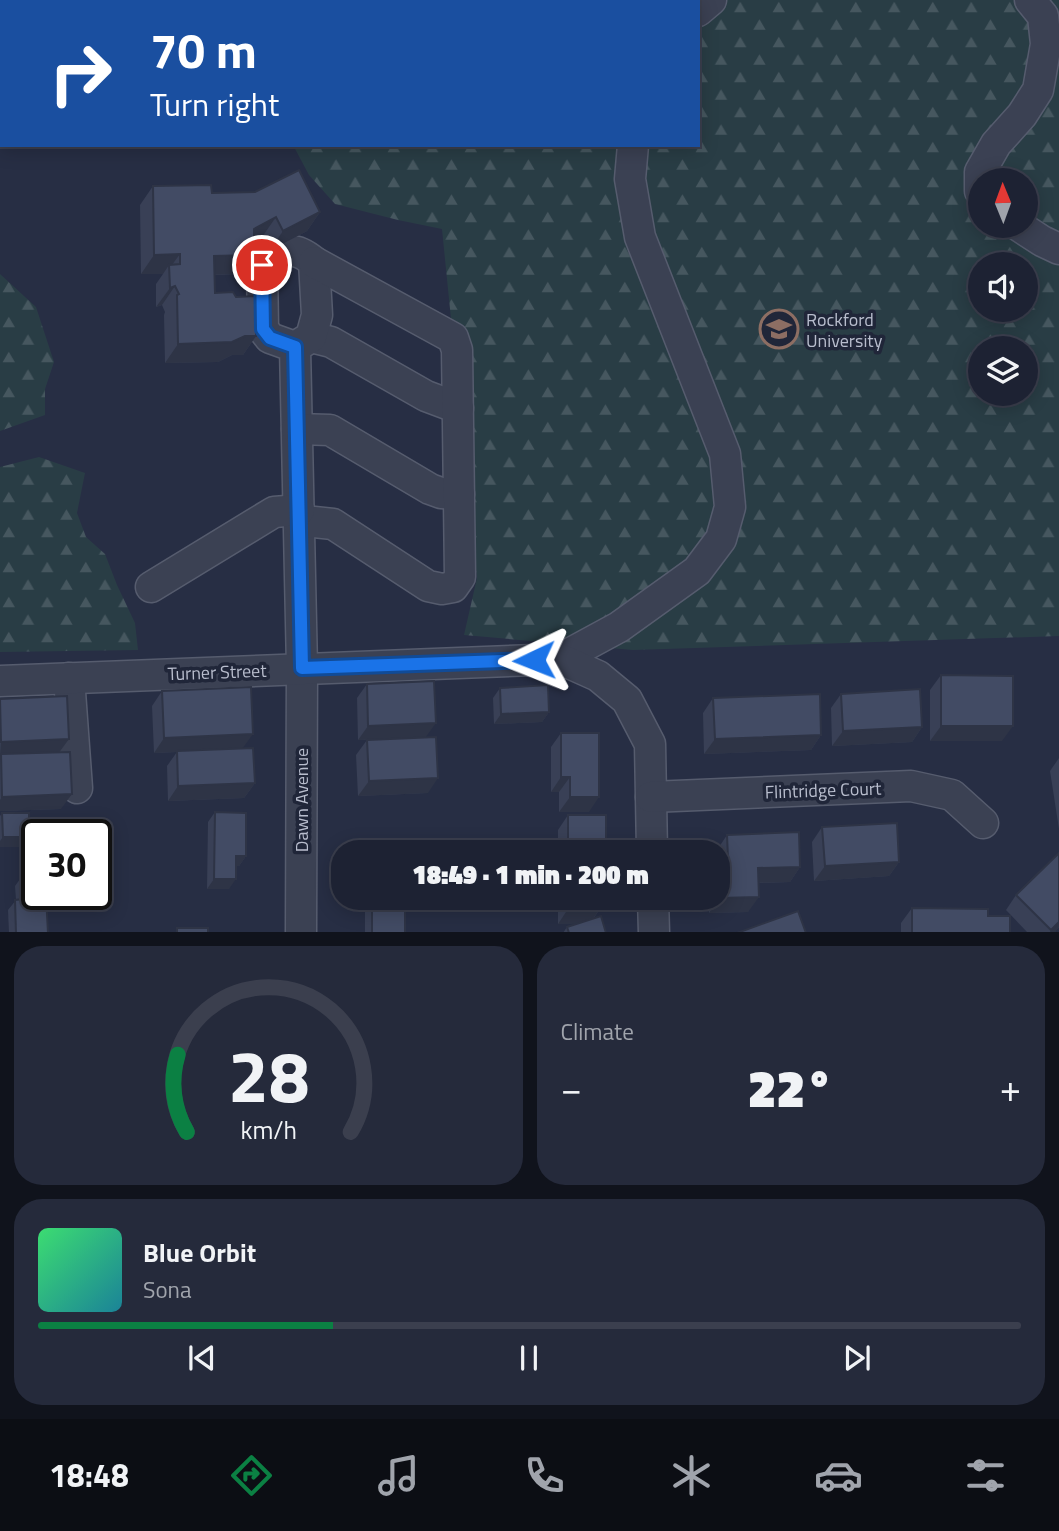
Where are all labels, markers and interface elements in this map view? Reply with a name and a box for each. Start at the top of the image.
text: 70 m [150,12,257,87]
icon: right [35,28,126,119]
text: Turn right [150,80,279,128]
north arrow [968,168,1038,238]
map controls [968,168,1038,406]
pin [232,235,292,295]
icon: arrive [243,246,281,284]
button: sound [968,252,1038,322]
place label: Rockford University [806,306,883,354]
school or university icon: Rockford University [758,308,800,350]
button: layers [968,336,1038,406]
position arrow [497,623,571,697]
street label: Turner Street [167,657,268,687]
street label: Dawn Avenue [288,748,315,852]
street label: Flintridge Court [764,774,882,806]
speed limit sign: 30 [21,819,112,910]
text: 18:49 · 1 min · 200 m [412,855,649,894]
text: Climate [561,1014,634,1049]
text: 28 [227,1020,309,1130]
text: 22° [748,1048,834,1127]
text: − [561,1059,582,1117]
text: + [1000,1059,1021,1117]
text: km/h [240,1110,297,1148]
text: Blue Orbit [143,1233,256,1272]
text: Sona [143,1272,191,1307]
icon: previous [183,1339,221,1377]
icon: pause [510,1339,548,1377]
icon: next [838,1339,876,1377]
text: 18:48 [49,1451,129,1499]
icon: directions [227,1451,276,1500]
icon: music [374,1451,423,1500]
icon: phone [520,1451,569,1500]
icon: climate [667,1451,716,1500]
icon: car [814,1451,863,1500]
icon: filters [961,1451,1010,1500]

